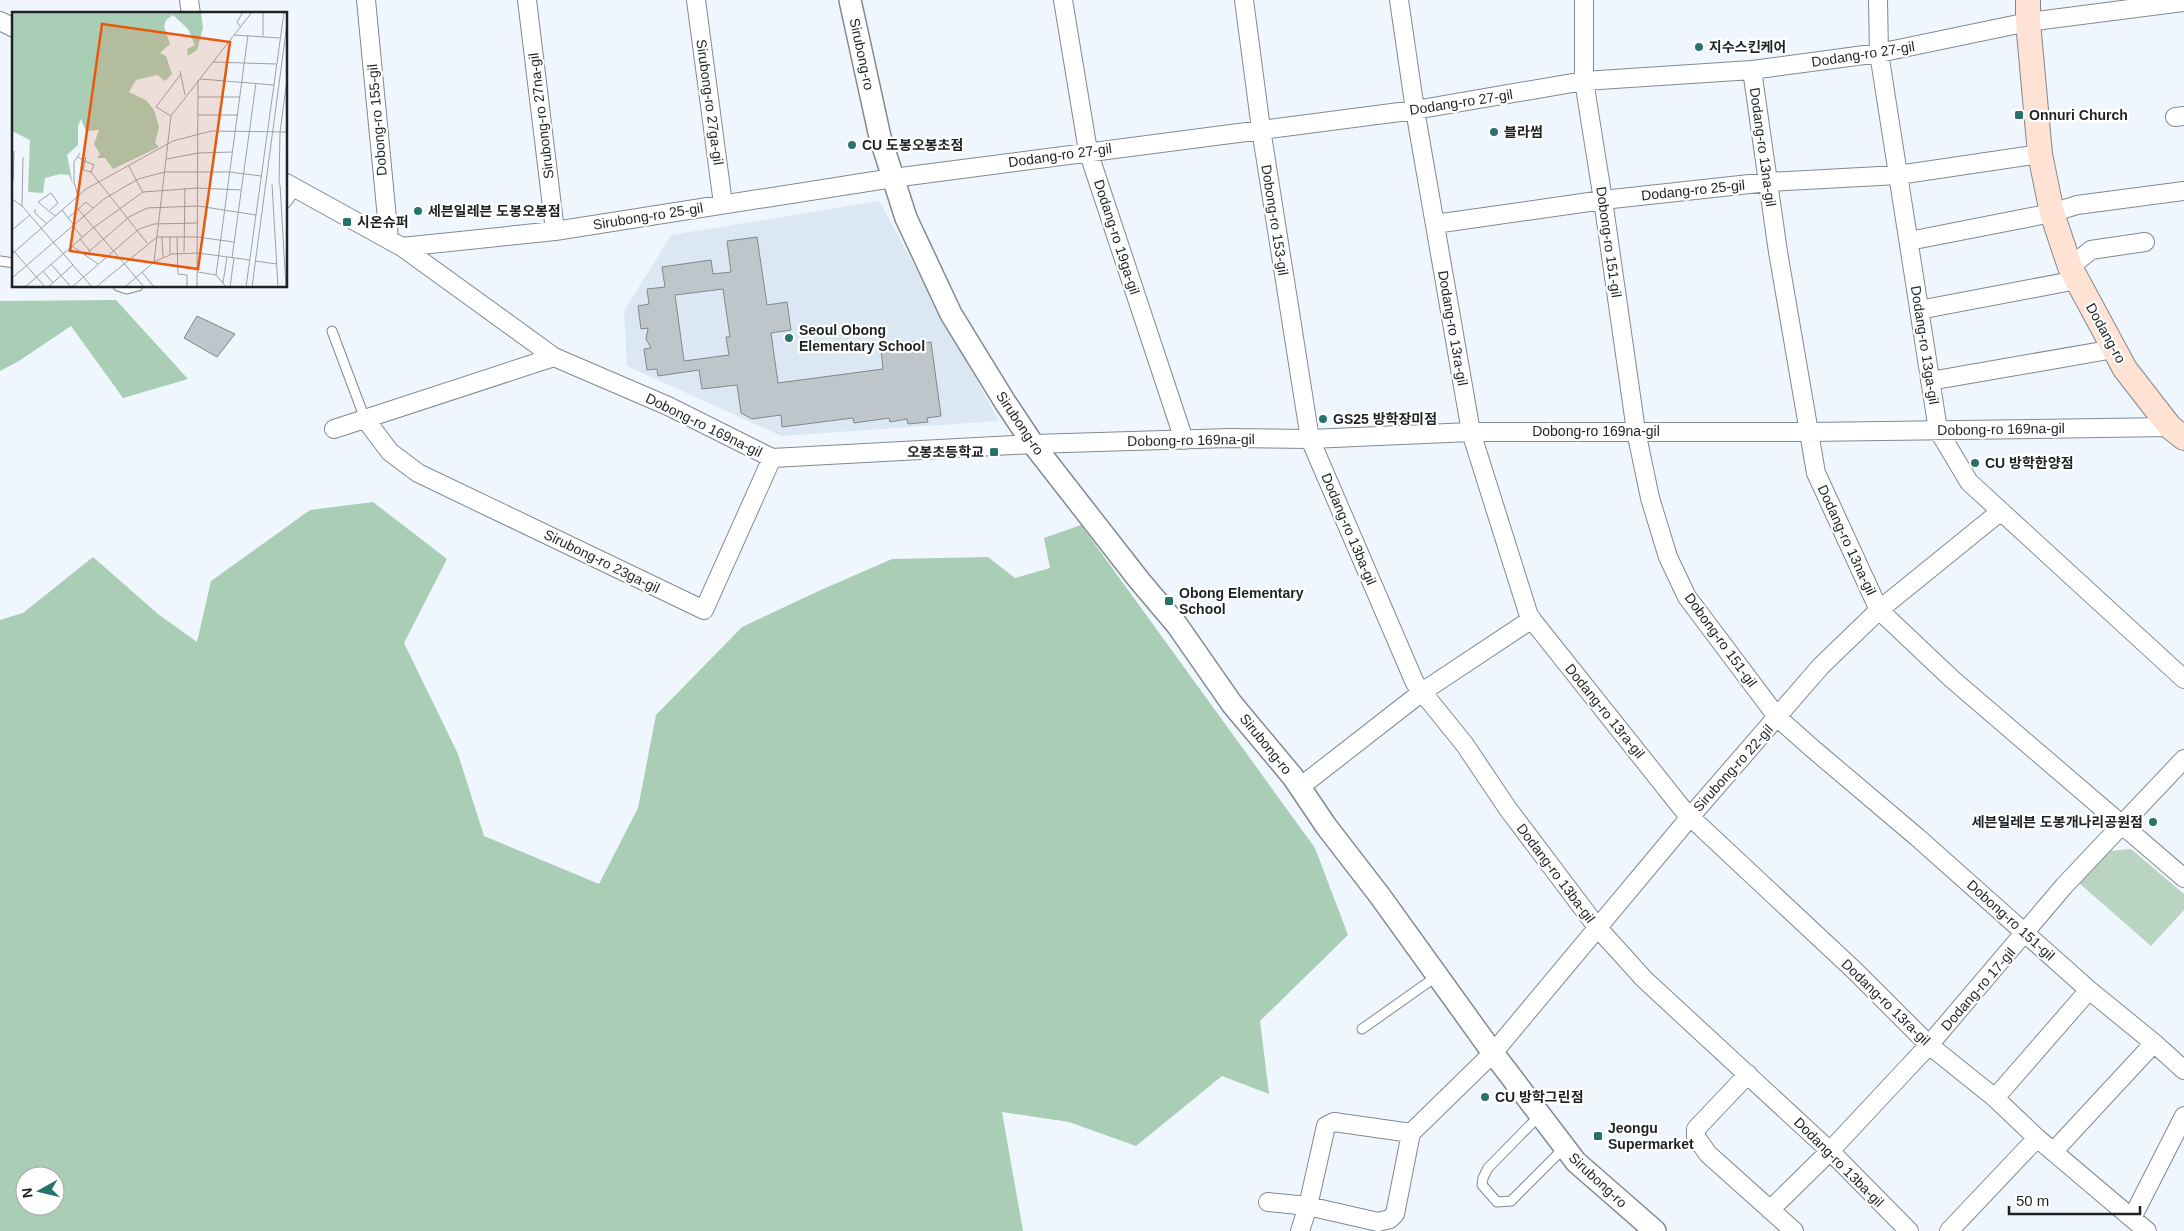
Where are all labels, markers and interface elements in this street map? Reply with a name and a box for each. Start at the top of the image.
inset map [12,12,288,288]
street label: Sirubong-ro [847,17,877,92]
street label: Sirubong-ro 27ga-gil [693,38,727,166]
street label: Dodang-ro 27-gil [1810,38,1916,70]
place label: 지수스킨케어 [1709,39,1786,55]
marker: 지수스킨케어 [1693,41,1705,53]
street label: Sirubong-ro 27na-gil [525,52,557,180]
street label: Dobong-ro 155-gil [364,63,390,177]
street label: Dodang-ro 27-gil [1408,86,1514,118]
street label: Dodang-ro 13na-gil [1747,87,1779,207]
place label: Onnuri Church [2029,107,2128,123]
marker: Onnuri Church [2013,109,2025,121]
place label: 블라썸 [1504,124,1543,140]
marker: 블라썸 [1488,126,1500,138]
place label: CU 도봉오봉초점 [862,137,963,153]
marker: CU 도봉오봉초점 [846,139,858,151]
street label: Dodang-ro 27-gil [1007,140,1113,170]
street label: Dobong-ro 153-gil [1258,163,1292,277]
street label: Dodang-ro 25-gil [1640,177,1746,203]
street label: Dodang-ro 19ga-gil [1091,178,1143,296]
street label: Dobong-ro 151-gil [1593,185,1625,299]
street label: Sirubong-ro 25-gil [592,199,704,233]
place label: 세븐일레븐 도봉오봉점 [428,203,561,219]
marker: 세븐일레븐 도봉오봉점 [412,205,424,217]
place label: 시온슈퍼 [357,214,409,230]
marker: 시온슈퍼 [341,216,353,228]
street label: Dodang-ro 13ra-gil [1435,269,1471,387]
street label: Dodang-ro 13ga-gil [1908,285,1942,405]
street label: Dodang-ro [2083,300,2129,366]
place label: Seoul Obong Elementary School [799,322,925,354]
marker: Seoul Obong Elementary School [783,332,795,344]
street label: Sirubong-ro [993,388,1047,458]
street label: Dobong-ro 169na-gil [643,390,765,460]
place label: GS25 방학장미점 [1333,411,1437,427]
marker: GS25 방학장미점 [1317,413,1329,425]
street label: Dobong-ro 169na-gil [1937,420,2065,438]
street label: Dobong-ro 169na-gil [1532,423,1660,439]
street label: Dobong-ro 169na-gil [1127,431,1255,449]
place label: 오봉초등학교 [907,444,984,460]
marker: 오봉초등학교 [988,446,1000,458]
place label: CU 방학한양점 [1985,455,2074,471]
marker: CU 방학한양점 [1969,457,1981,469]
street label: Dodang-ro 13ba-gil [1318,471,1380,587]
street label: Dodang-ro 13na-gil [1814,482,1880,598]
street label: Sirubong-ro 23ga-gil [541,526,663,596]
place label: Obong Elementary School [1179,585,1304,617]
street label: Dobong-ro 151-gil [1682,590,1760,690]
marker: Obong Elementary School [1163,595,1175,607]
street label: Dodang-ro 13ra-gil [1562,661,1648,761]
street label: Sirubong-ro [1237,711,1295,778]
street label: Sirubong-ro 22-gil [1690,721,1776,815]
place label: 세븐일레븐 도봉개나리공원점 [1972,814,2143,830]
marker: 세븐일레븐 도봉개나리공원점 [2147,816,2159,828]
street label: Dodang-ro 13ba-gil [1514,820,1598,926]
street label: Dobong-ro 151-gil [1964,877,2058,963]
street label: Dodang-ro 17-gil [1938,944,2018,1034]
street label: Dodang-ro 13ra-gil [1838,956,1934,1048]
place label: CU 방학그린점 [1495,1089,1584,1105]
marker: CU 방학그린점 [1479,1091,1491,1103]
street label: Dodang-ro 13ba-gil [1791,1114,1887,1210]
place label: Jeongu Supermarket [1608,1120,1694,1152]
marker: Jeongu Supermarket [1592,1130,1604,1142]
street label: Sirubong-ro [1566,1149,1630,1211]
north arrow [15,1166,65,1216]
scale bar [2009,1184,2140,1216]
text: N [18,1187,36,1199]
text: 50 m [2016,1192,2049,1209]

